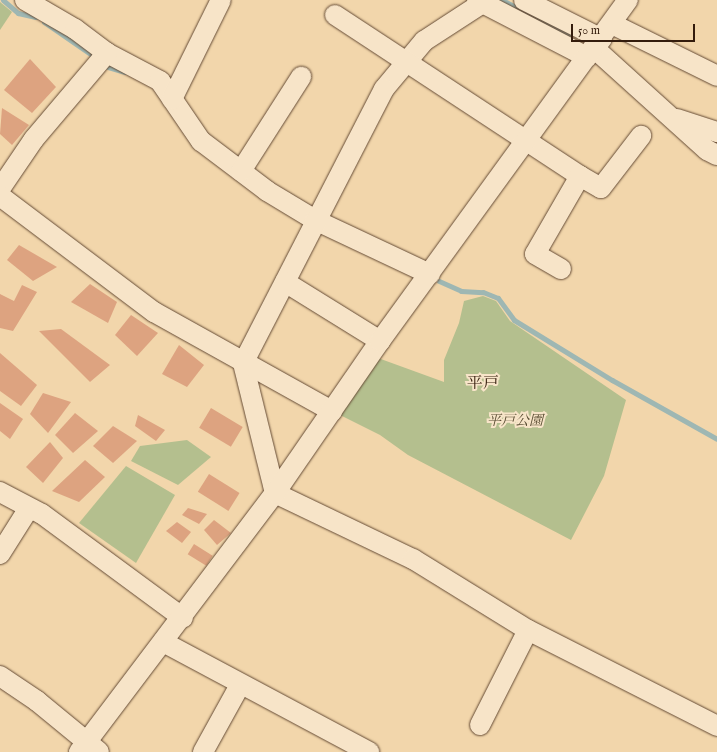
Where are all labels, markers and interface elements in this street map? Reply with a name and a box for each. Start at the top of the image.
scale bar [573,16,697,42]
text: 50 m [578,23,600,38]
district label: 平戸 [467,374,499,394]
park label: 平戸公園 [487,413,543,429]

